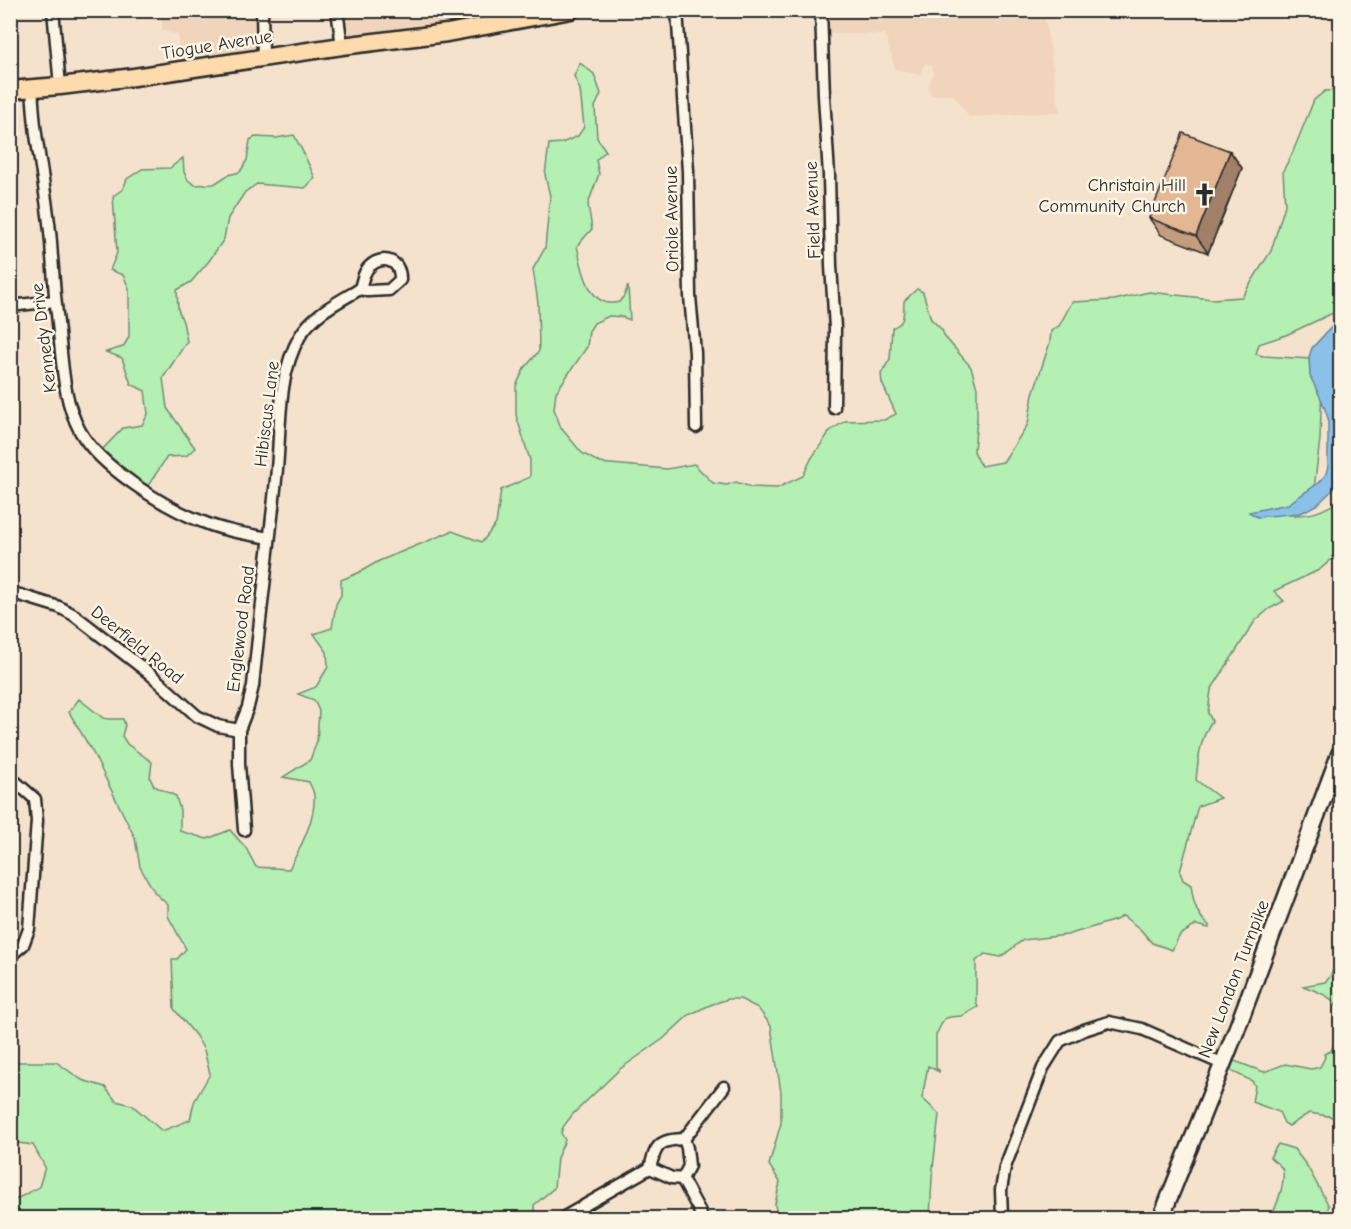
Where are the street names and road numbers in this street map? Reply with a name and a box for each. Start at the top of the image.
street label: Tiogue Avenue [160,26,274,64]
street label: Field Avenue [801,161,825,259]
street label: Oriole Avenue [661,166,683,272]
street label: Kennedy Drive [27,282,61,394]
street label: Hibiscus Lane [250,360,284,468]
street label: Englewood Road [223,565,259,693]
street label: Deerfield Road [86,601,188,689]
street label: New London Turnpike [1194,897,1274,1061]

